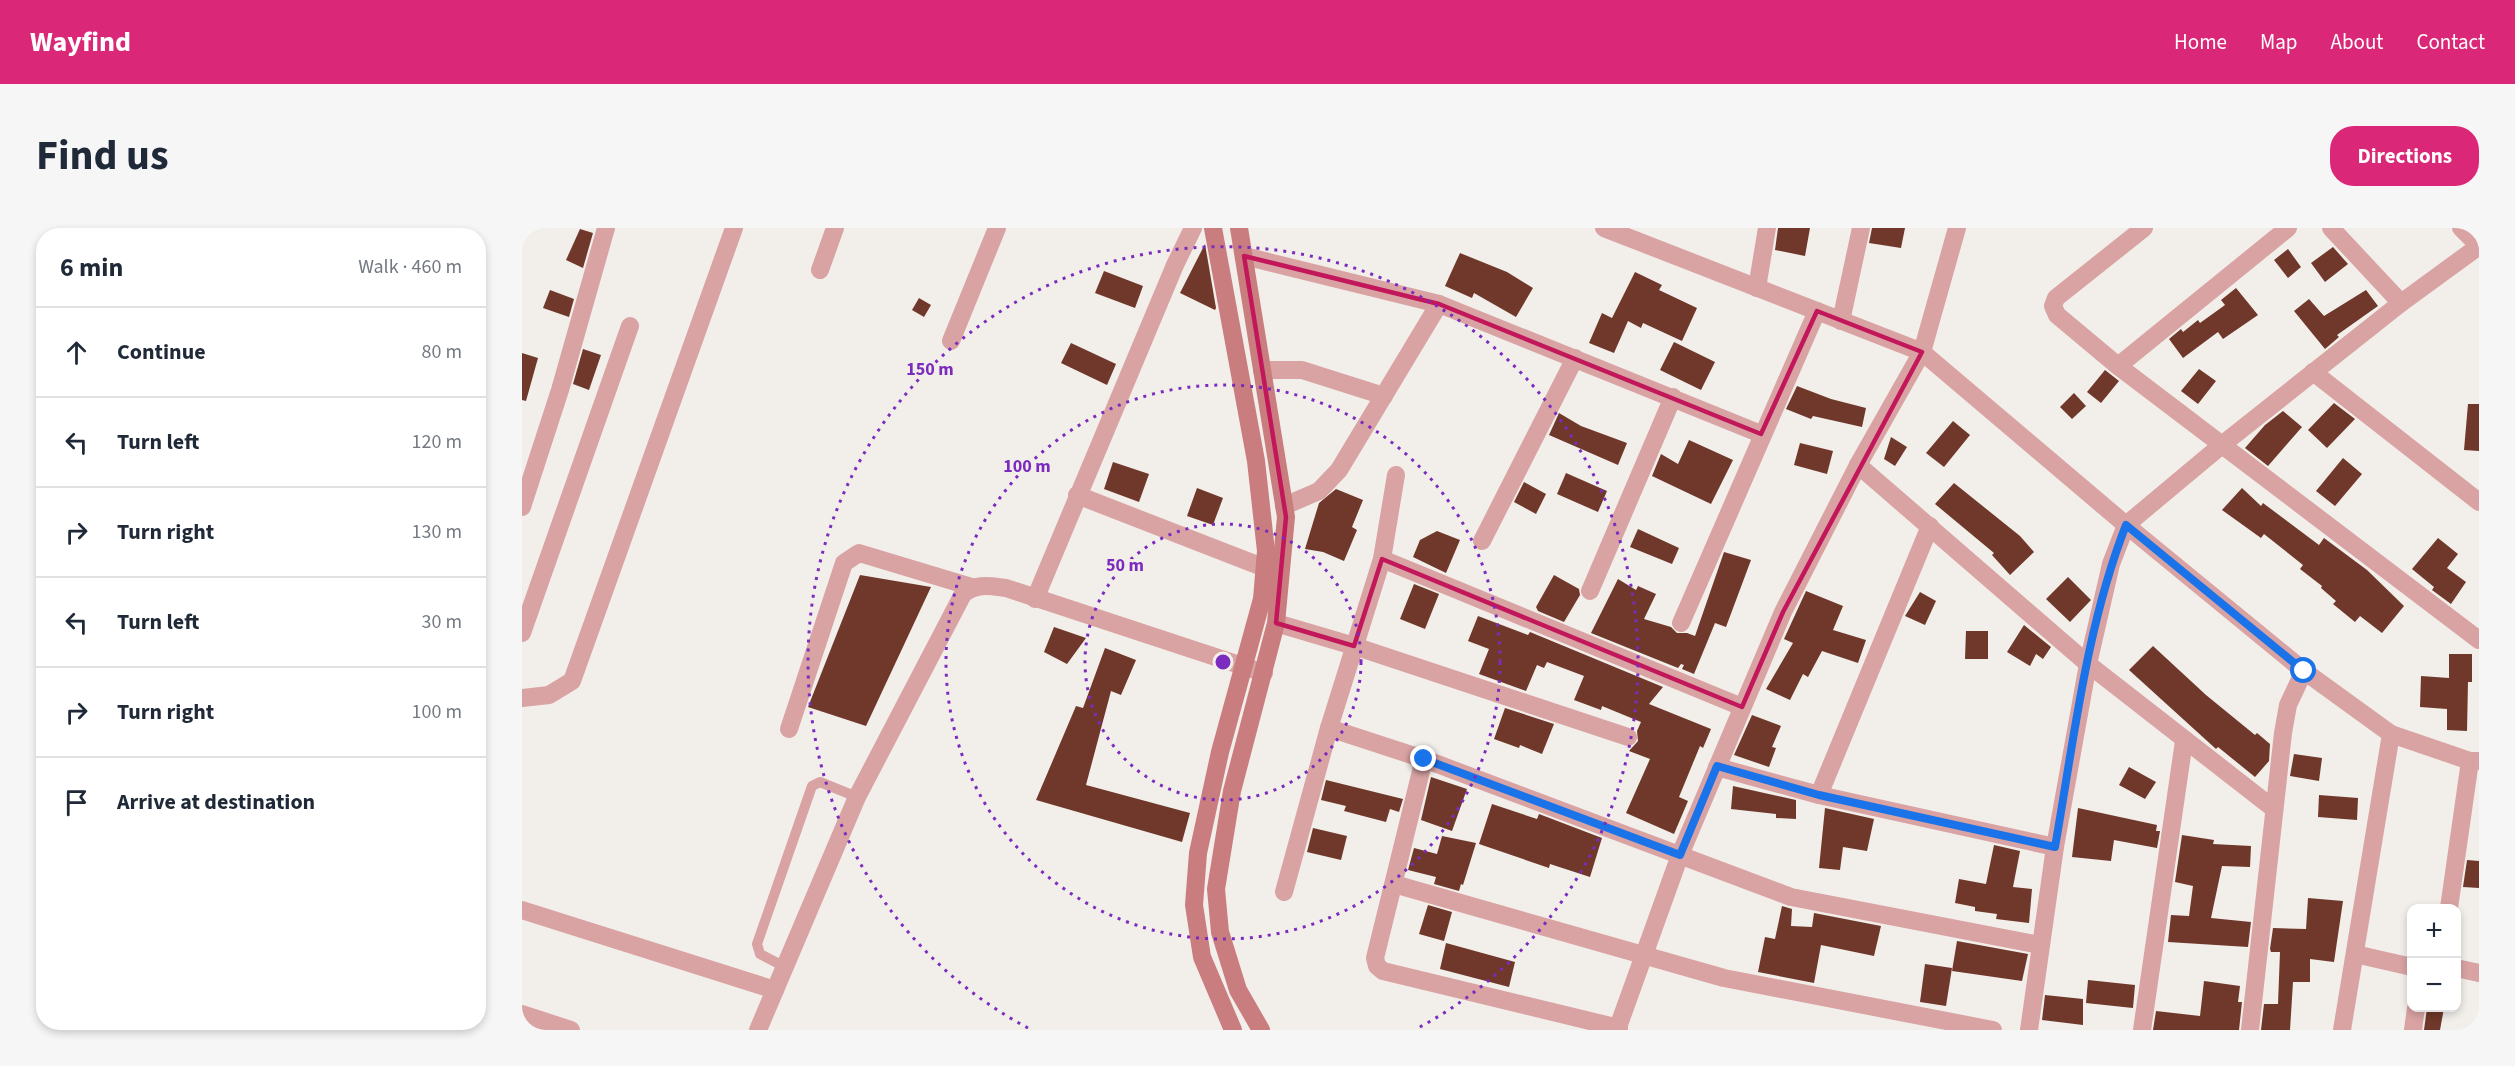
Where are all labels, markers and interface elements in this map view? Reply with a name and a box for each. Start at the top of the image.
text: Wayfind [30,22,131,62]
text: Home [2174,27,2227,57]
text: Map [2260,27,2298,57]
text: About [2331,27,2383,57]
text: Contact [2416,27,2485,57]
text: Find us [36,126,169,186]
button: Directions [2330,126,2479,186]
text: 6 min [60,249,123,286]
text: Walk · 460 m [358,253,462,281]
icon: ahead [60,336,93,369]
text: Continue [117,336,206,368]
text: 80 m [422,338,462,366]
text: 150 m [906,357,954,382]
icon: left [60,426,93,459]
text: Turn left [117,426,199,458]
text: 120 m [412,428,462,456]
text: 100 m [1003,454,1051,479]
icon: right [60,516,93,549]
text: Turn right [117,516,214,548]
text: 130 m [412,518,462,546]
text: 50 m [1106,553,1144,578]
icon: left [60,606,93,639]
text: Turn left [117,606,199,638]
text: 30 m [422,608,462,636]
centre of rings [1213,652,1233,672]
route start [2290,657,2316,683]
icon: right [60,696,93,729]
text: Turn right [117,696,214,728]
text: 100 m [412,698,462,726]
route end [1410,745,1436,771]
icon: arrive [60,786,93,819]
text: Arrive at destination [117,786,315,818]
map controls [2407,904,2461,1012]
button: + [2407,904,2461,958]
button: − [2407,958,2461,1012]

